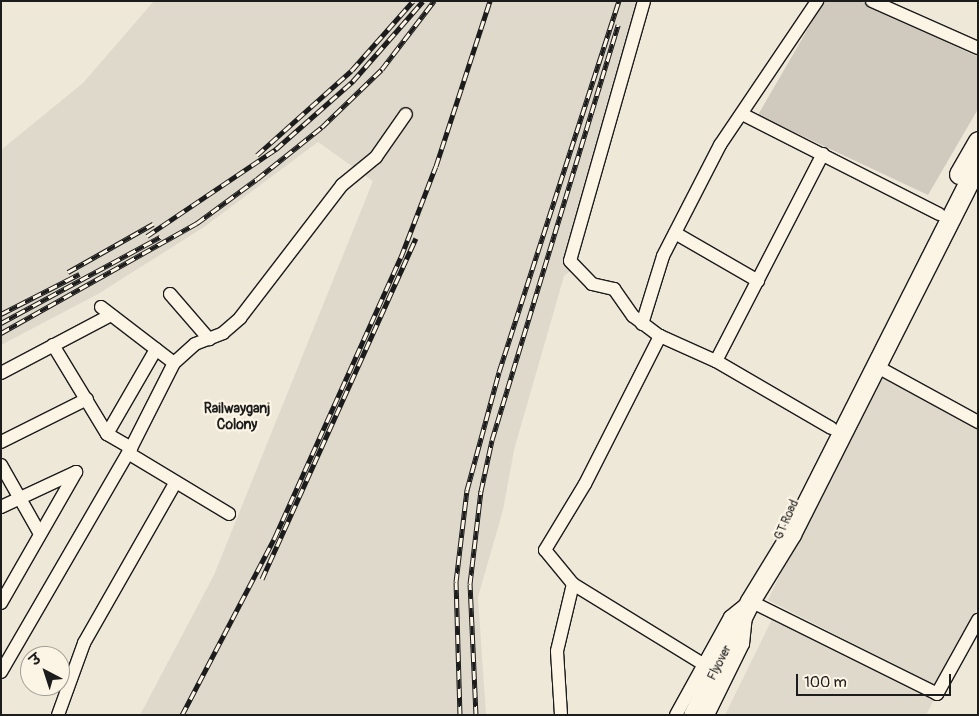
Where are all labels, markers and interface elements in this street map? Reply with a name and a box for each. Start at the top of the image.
district label: Railwayganj Colony [204,401,270,434]
street label: GT Road [772,498,802,542]
street label: Flyover [705,643,735,683]
north arrow [20,646,70,696]
text: उ [27,650,45,669]
scale bar [799,664,954,696]
text: 100 m [804,673,847,692]

